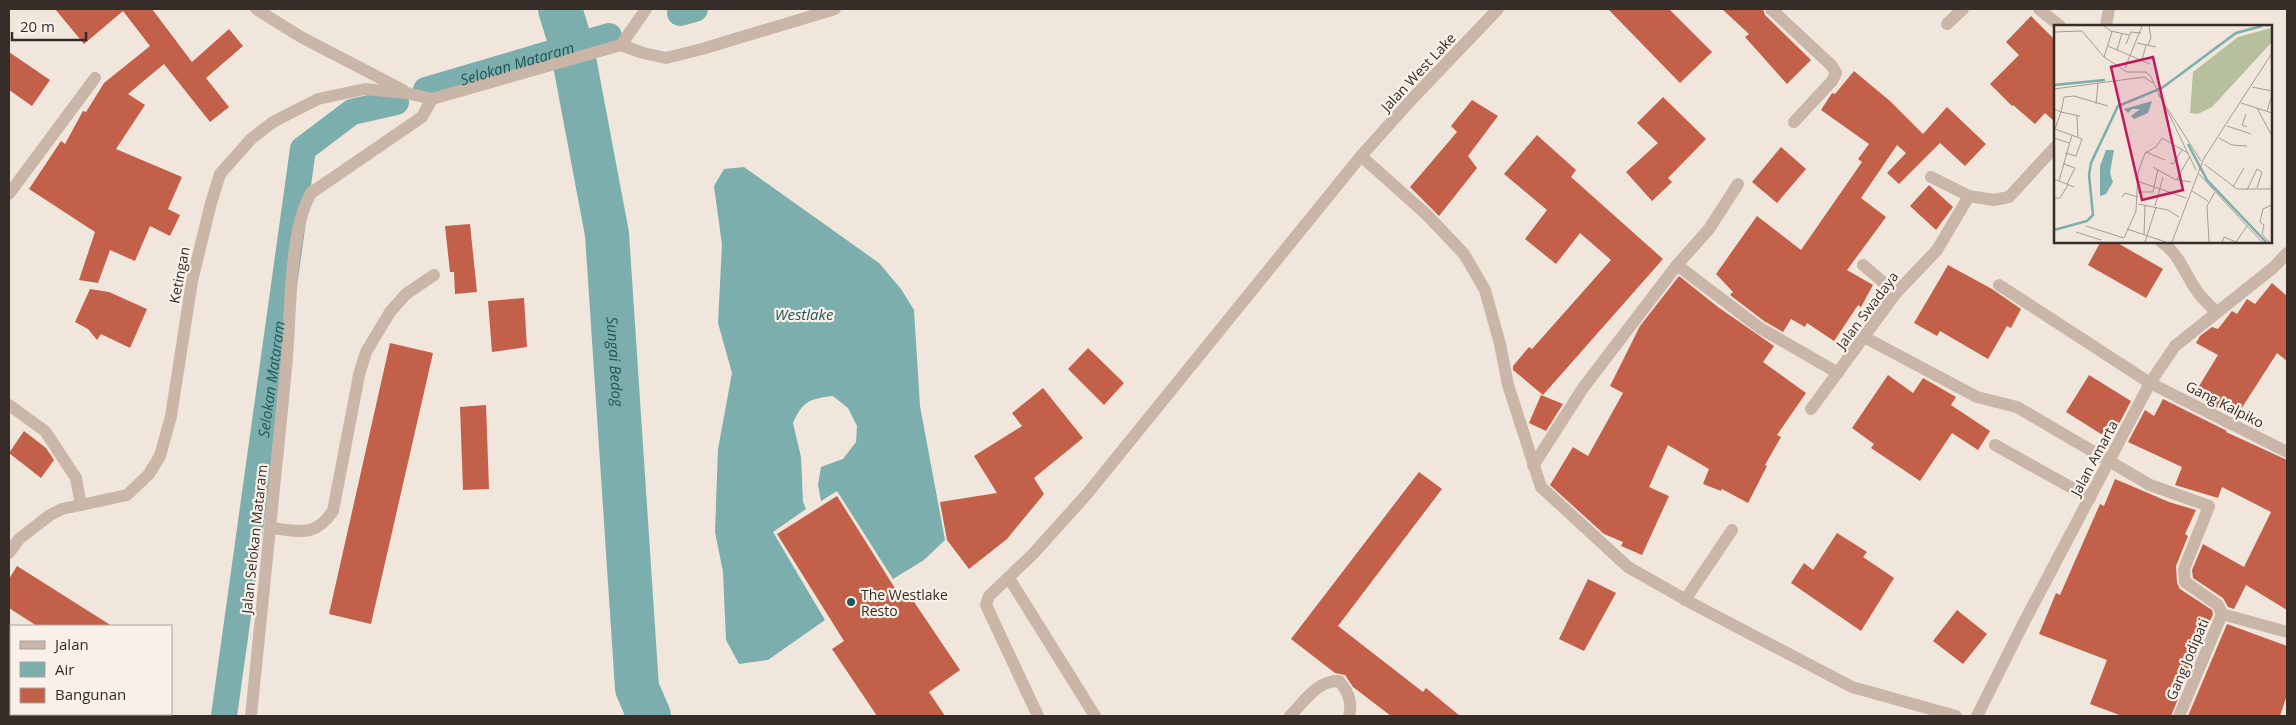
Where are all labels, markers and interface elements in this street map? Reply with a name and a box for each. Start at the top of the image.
scale bar [12,10,86,42]
text: 20 m [20,16,55,36]
inset map [2054,25,2271,242]
street label: Jalan West Lake [1375,28,1460,117]
water label: Selokan Mataram [458,37,576,89]
street label: Ketingan [164,245,194,305]
street label: Jalan Swadaya [1830,267,1902,354]
water label: Westlake [775,304,834,324]
water label: Sungai Bedog [602,316,628,409]
water label: Selokan Mataram [253,320,289,439]
street label: Gang Kalpiko [2183,376,2267,432]
street label: Jalan Amarta [2065,417,2122,501]
street label: Jalan Selokan Mataram [237,464,271,616]
place label: The Westlake Resto [861,585,948,620]
marker: The Westlake Resto [845,596,857,608]
street label: Gang Jodipati [2161,615,2213,703]
legend [10,625,172,715]
text: Jalan [53,634,89,654]
text: Air [55,659,74,679]
text: Bangunan [55,684,126,704]

